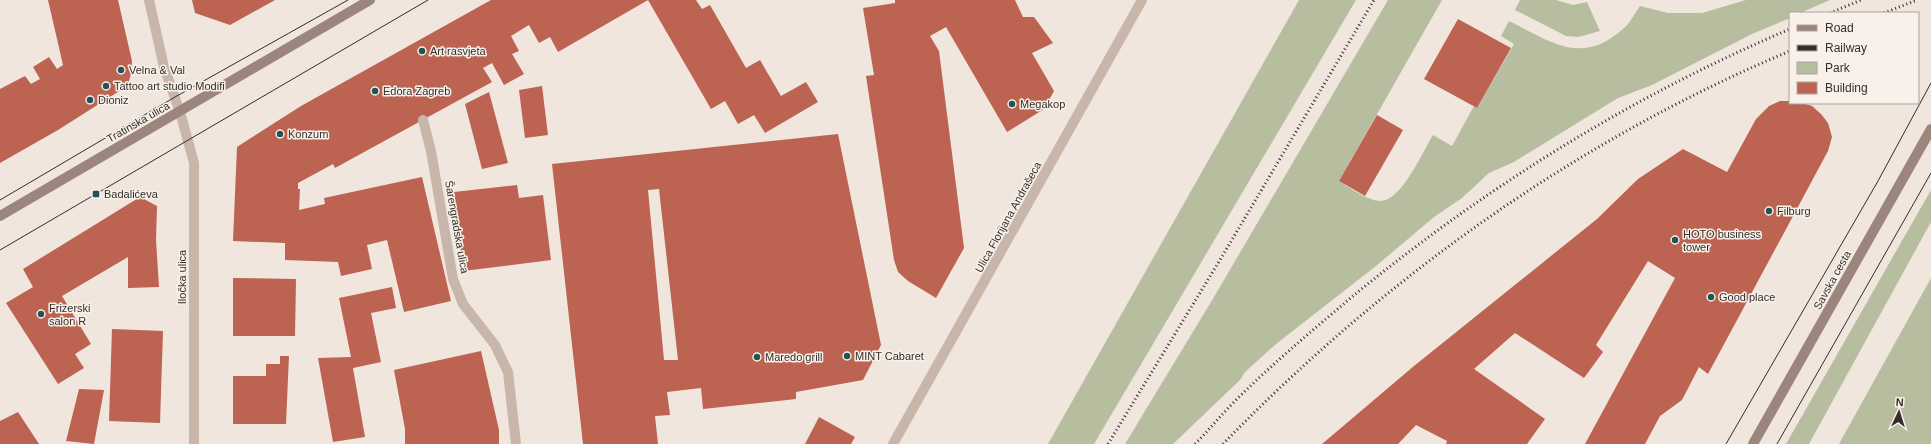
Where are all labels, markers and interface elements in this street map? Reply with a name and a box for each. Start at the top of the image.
legend [1789,12,1919,104]
text: Road [1825,21,1854,35]
text: Railway [1825,41,1867,55]
place label: Art rasvjeta [430,45,487,57]
marker: Art rasvjeta [417,46,427,56]
text: Park [1825,61,1851,75]
place label: Velna & Val [129,64,185,76]
marker: Velna & Val [116,65,126,75]
place label: Tattoo art studio Modifi [114,80,225,92]
marker: Tattoo art studio Modifi [101,81,111,91]
text: Building [1825,81,1868,95]
place label: Edora Zagreb [383,85,450,97]
marker: Edora Zagreb [370,86,380,96]
place label: Dioniz [98,94,129,106]
marker: Dioniz [85,95,95,105]
place label: Megakop [1020,98,1065,110]
street label: Tratinska ulica [104,99,172,145]
marker: Megakop [1007,99,1017,109]
place label: Konzum [288,128,328,140]
marker: Konzum [275,129,285,139]
street label: Ulica Florijana Andrašeca [973,159,1044,274]
street label: Šarengradska ulica [443,180,471,275]
place label: Badalićeva [104,188,159,200]
marker: Badalićeva [91,189,101,199]
place label: Filburg [1777,205,1811,217]
marker: Filburg [1764,206,1774,216]
place label: HOTO business tower [1683,228,1762,253]
marker: HOTO business tower [1670,235,1680,245]
street label: Savska cesta [1811,248,1854,312]
street label: Iločka ulica [176,249,188,304]
place label: Good place [1719,291,1775,303]
marker: Good place [1706,292,1716,302]
place label: Frizerski salon R [49,302,91,327]
marker: Frizerski salon R [36,309,46,319]
place label: MINT Cabaret [855,350,924,362]
place label: Maredo grill [765,351,822,363]
marker: MINT Cabaret [842,351,852,361]
marker: Maredo grill [752,352,762,362]
north arrow [1879,392,1919,432]
text: N [1895,396,1904,408]

